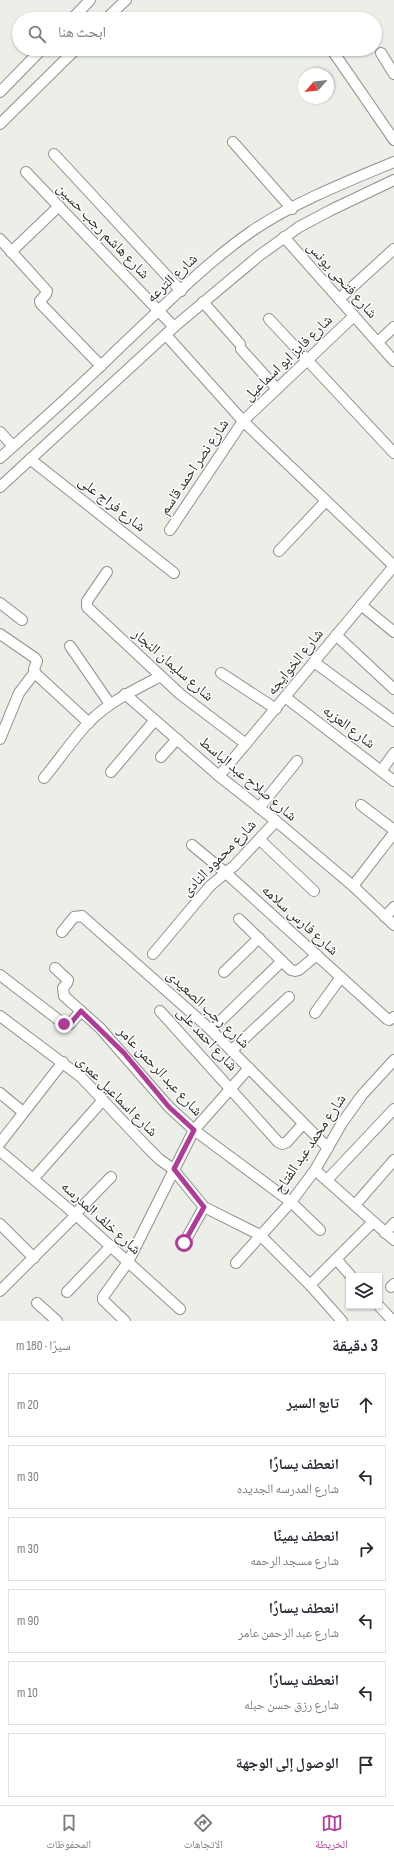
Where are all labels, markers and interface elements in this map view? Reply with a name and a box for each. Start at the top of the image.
search box [12,12,382,56]
icon: search [26,23,48,45]
text: ابحث هنا [58,23,106,42]
north arrow [298,68,334,104]
street label: شارع هاشم رجب حسين [52,179,154,283]
street label: شارع فتحى يونس [303,238,382,322]
street label: شارع الترعه [142,249,202,307]
street label: شارع فايز ابو اسماعيل [239,310,337,405]
street label: شارع نصر احمد قاسم [155,415,233,519]
street label: شارع فراج على [75,472,150,536]
street label: شارع سليمان النجار [128,624,218,706]
street label: شارع الخوايجه [262,625,328,699]
street label: شارع العزبه [319,701,379,753]
street label: شارع صلاح عبد الباسط [195,733,301,825]
street label: شارع محمود النادى [177,815,261,901]
street label: شارع فارس سلامه [258,880,342,960]
street label: شارع رجب الصعيدى [162,965,254,1053]
street label: شارع احمد على [172,1003,242,1075]
route end [55,1015,73,1033]
street label: شارع عبد الرحمن عامر [113,1021,207,1120]
street label: شارع اسماعيل عمرى [72,1051,162,1141]
street label: شارع محمد عبد الفتاح [270,1090,350,1197]
street label: شارع خلف المدرسه [57,1177,145,1259]
route start [175,1234,193,1252]
map controls [346,1273,382,1309]
button: layers [346,1273,382,1309]
text: 3 دقيقة [332,1336,378,1356]
text: سيرًا · 180 m [16,1338,71,1354]
text: تابع السير [287,1394,339,1413]
icon: ahead [355,1394,377,1416]
text: 20 m [17,1397,39,1413]
text: انعطف يسارًا [269,1455,339,1474]
icon: left [355,1466,377,1488]
text: 30 m [17,1469,39,1485]
text: شارع المدرسه الجديده [237,1481,339,1497]
text: انعطف يمينًا [273,1527,339,1546]
icon: right [355,1538,377,1560]
text: 30 m [17,1541,39,1557]
text: شارع مسجد الرحمه [250,1553,339,1569]
text: انعطف يسارًا [269,1599,339,1618]
icon: left [355,1610,377,1632]
text: 90 m [17,1613,39,1629]
text: شارع عبد الرحمن عامر [238,1625,339,1641]
text: انعطف يسارًا [269,1671,339,1690]
icon: left [355,1682,377,1704]
text: 10 m [17,1685,38,1701]
text: شارع رزق حسن حبله [244,1697,339,1713]
text: الوصول إلى الوجهة [236,1754,339,1773]
icon: arrive [355,1754,377,1776]
tab: المحفوظات [46,1812,91,1855]
tab: الاتجاهات [184,1812,223,1855]
tab: الخريطة [315,1812,348,1855]

